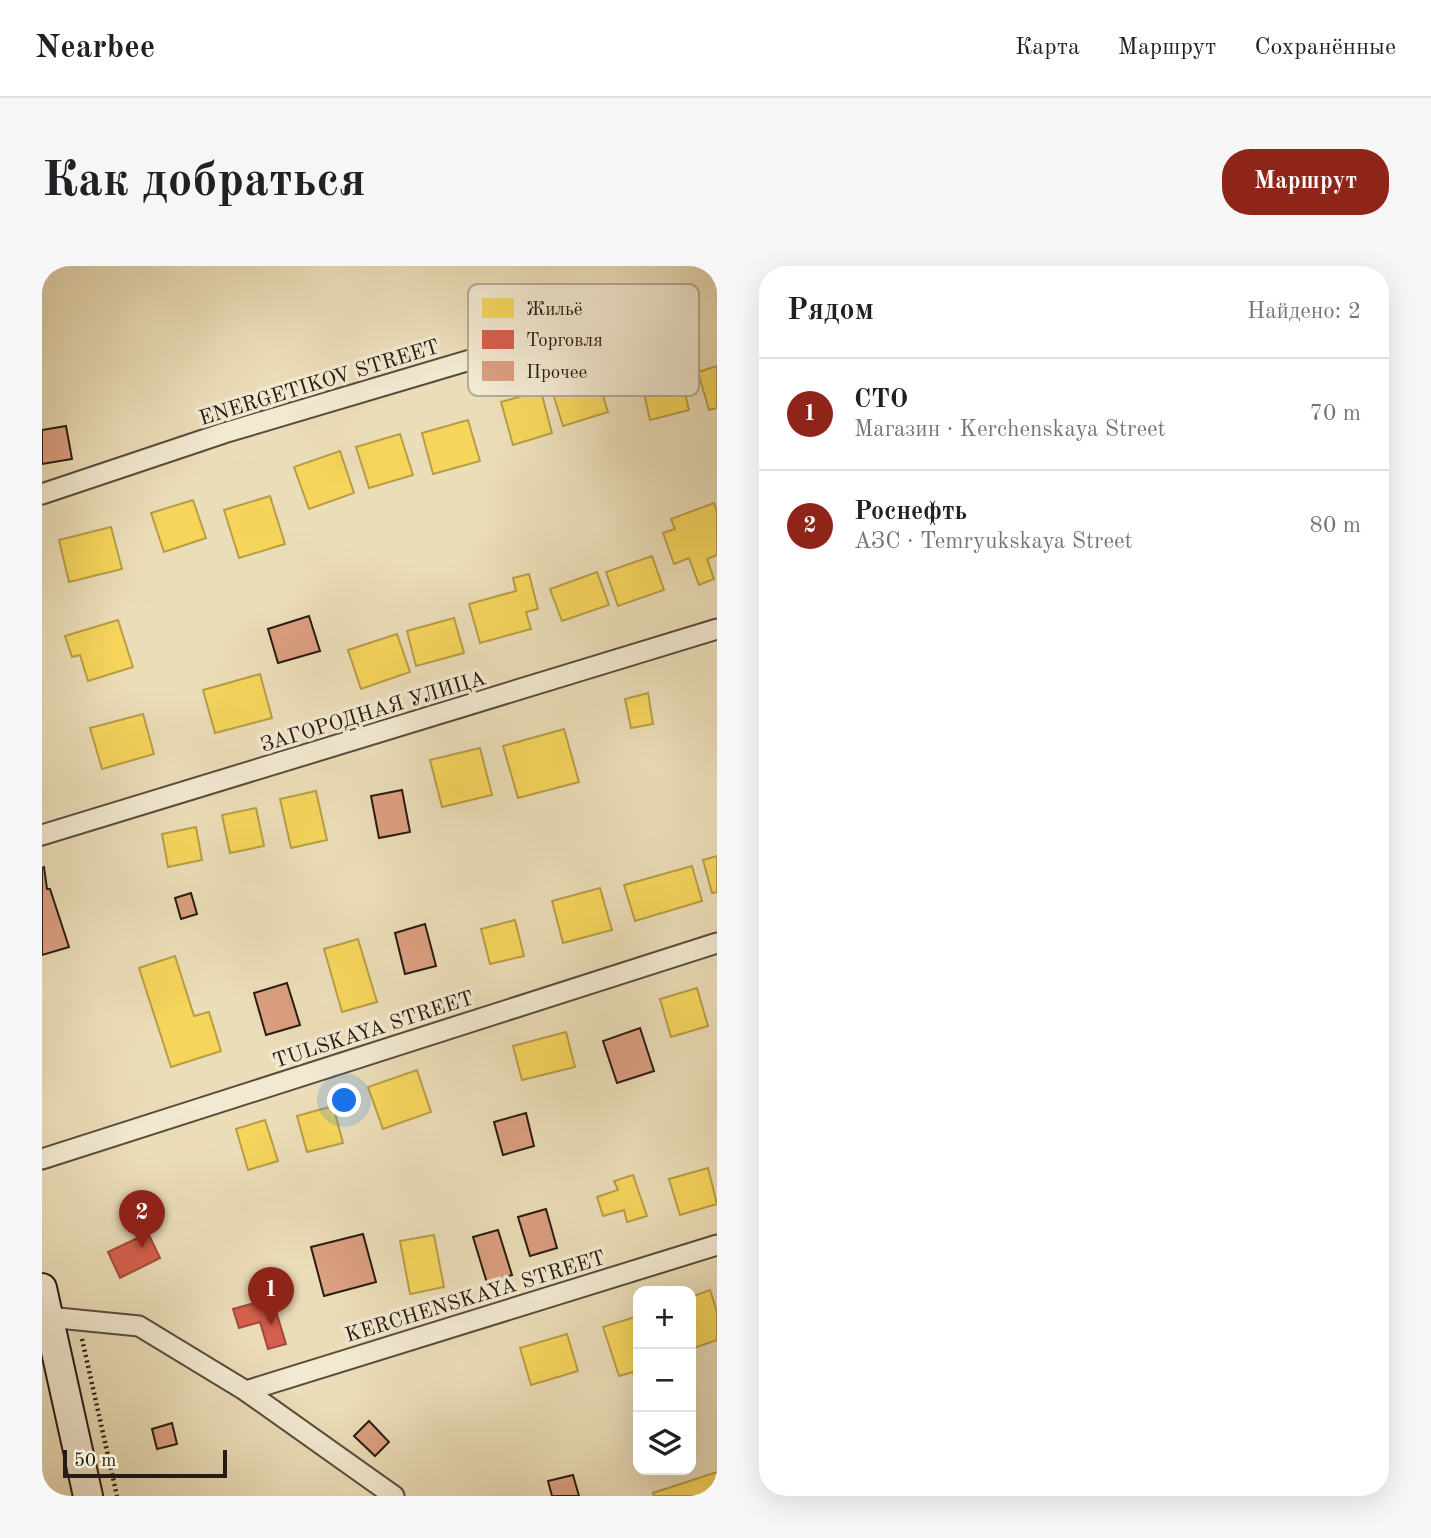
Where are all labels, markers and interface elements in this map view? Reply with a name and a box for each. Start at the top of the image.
text: Nearbee [35,32,155,65]
text: Карта [1015,36,1080,60]
text: Маршрут [1118,36,1216,60]
text: Сохранённые [1254,36,1396,60]
button: Маршрут [1222,149,1389,215]
text: Как добраться [42,158,366,207]
legend [468,284,699,396]
text: Рядом [787,296,874,326]
text: Найдено: 2 [1247,300,1361,323]
text: Жильё [526,301,583,320]
text: Торговля [526,332,603,351]
street label: ENERGETIKOV STREET [197,337,442,430]
text: Прочее [526,364,587,383]
text: СТО [854,387,908,413]
text: 1 [803,402,817,425]
text: 70 m [1310,402,1361,425]
text: Магазин · Kerchenskaya Street [854,418,1166,441]
text: Роснефть [854,499,967,525]
text: 2 [803,514,817,537]
text: 80 m [1310,514,1361,537]
text: АЗС · Temryukskaya Street [854,530,1133,553]
street label: ЗАГОРОДНАЯ УЛИЦА [258,668,488,757]
street label: TULSKAYA STREET [270,988,476,1073]
your location [327,1083,361,1117]
pin: 2 [119,1190,165,1248]
street label: KERCHENSKAYA STREET [343,1248,608,1347]
pin: 1 [248,1267,294,1325]
map controls [633,1286,696,1475]
button: + [633,1286,696,1349]
button: − [633,1349,696,1412]
button: layers [633,1412,696,1475]
scale bar [63,1447,228,1479]
text: 50 m [74,1452,116,1471]

